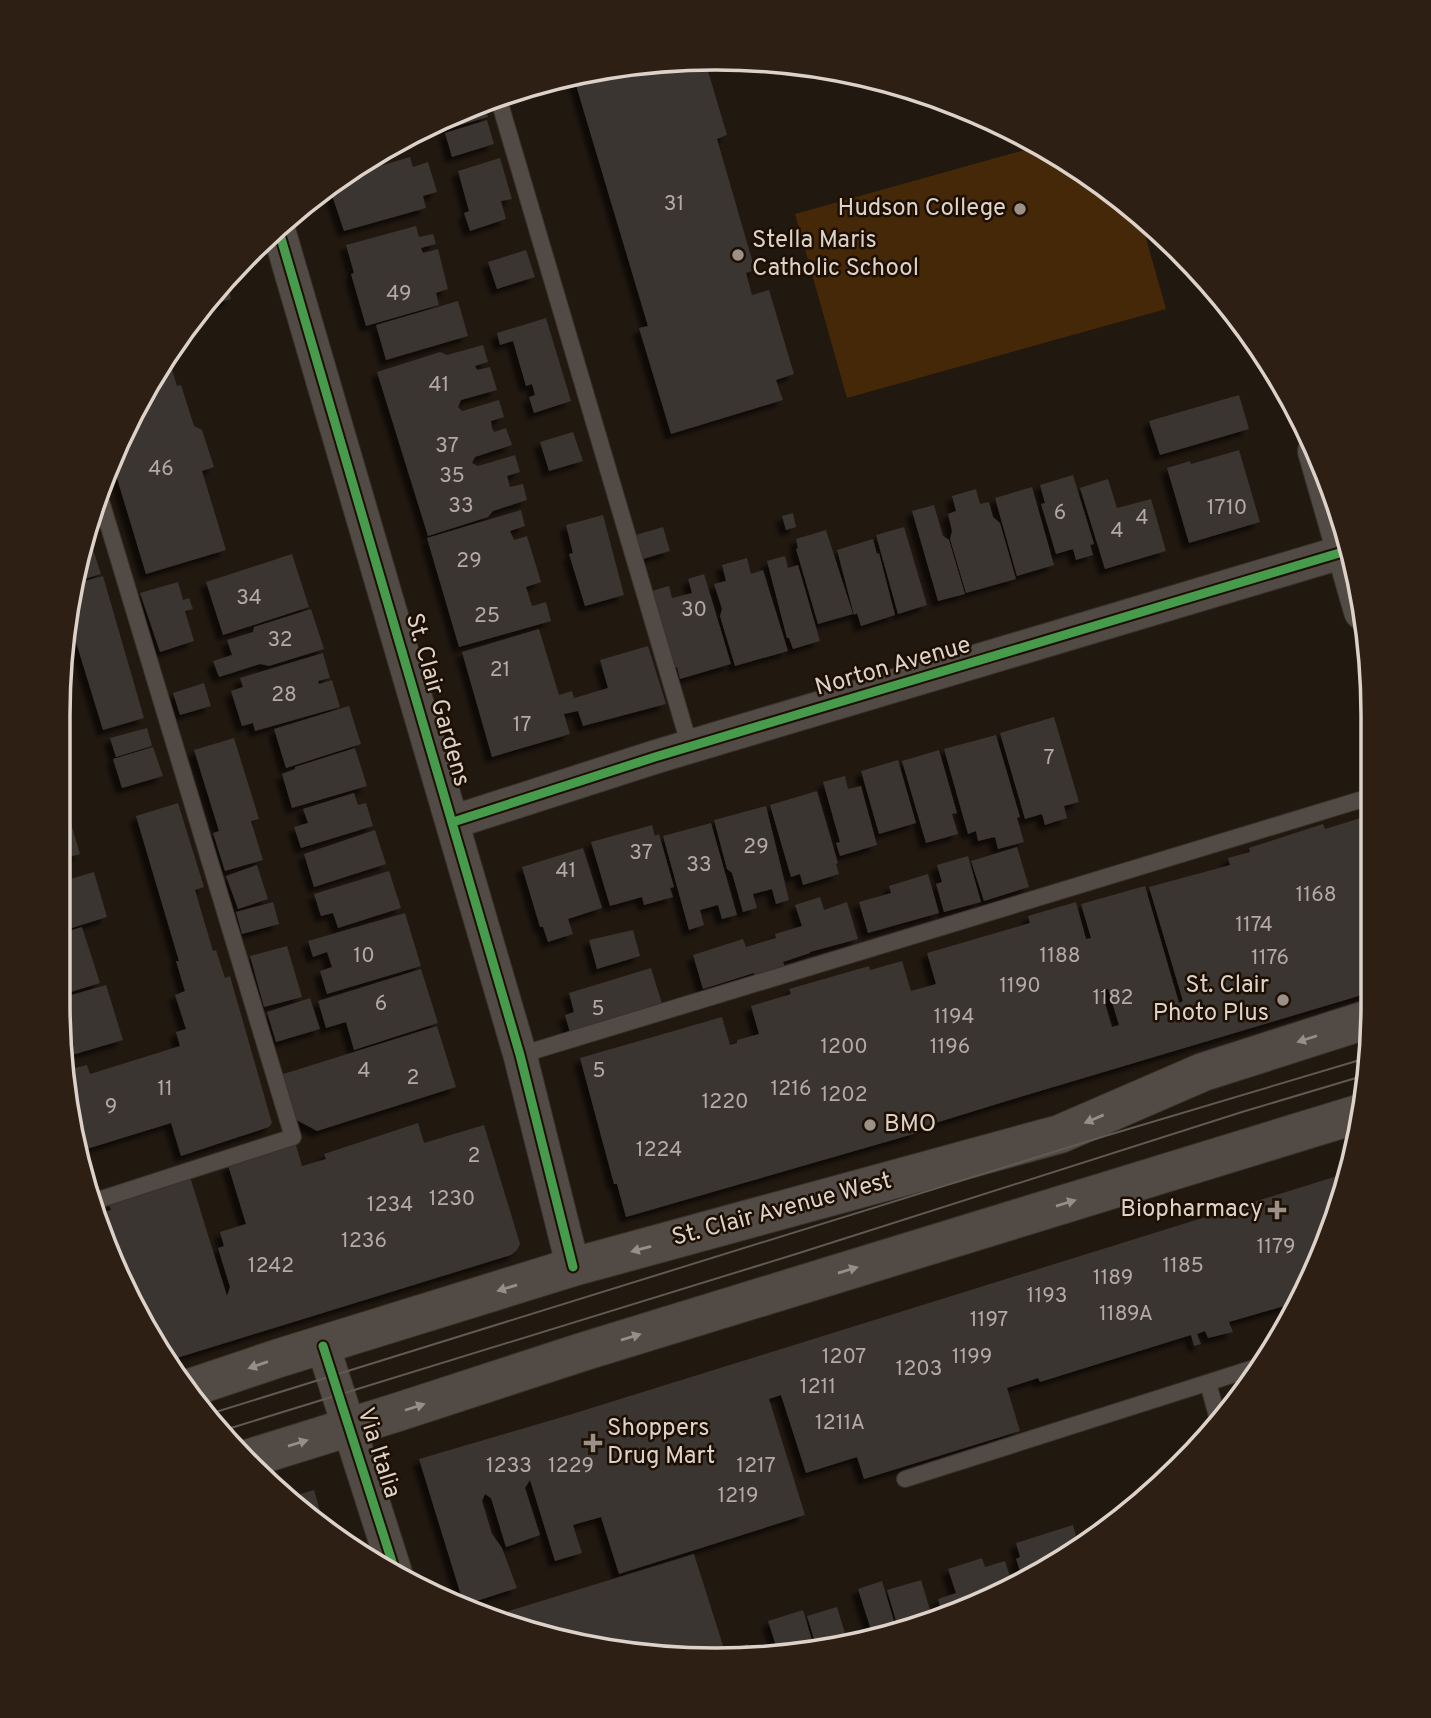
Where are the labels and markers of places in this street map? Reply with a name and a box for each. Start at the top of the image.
place label: Hudson College [838,194,1006,224]
marker: Hudson College [1012,201,1028,217]
place label: Stella Maris Catholic School [752,226,919,284]
marker: Stella Maris Catholic School [730,247,746,263]
place label: St. Clair Photo Plus [1153,971,1269,1029]
marker: St. Clair Photo Plus [1275,992,1291,1008]
place label: BMO [884,1110,936,1140]
marker: BMO [862,1117,878,1133]
place label: Biopharmacy [1120,1195,1263,1225]
marker: Biopharmacy [1269,1202,1285,1218]
place label: Shoppers Drug Mart [607,1414,715,1472]
marker: Shoppers Drug Mart [585,1435,601,1451]

